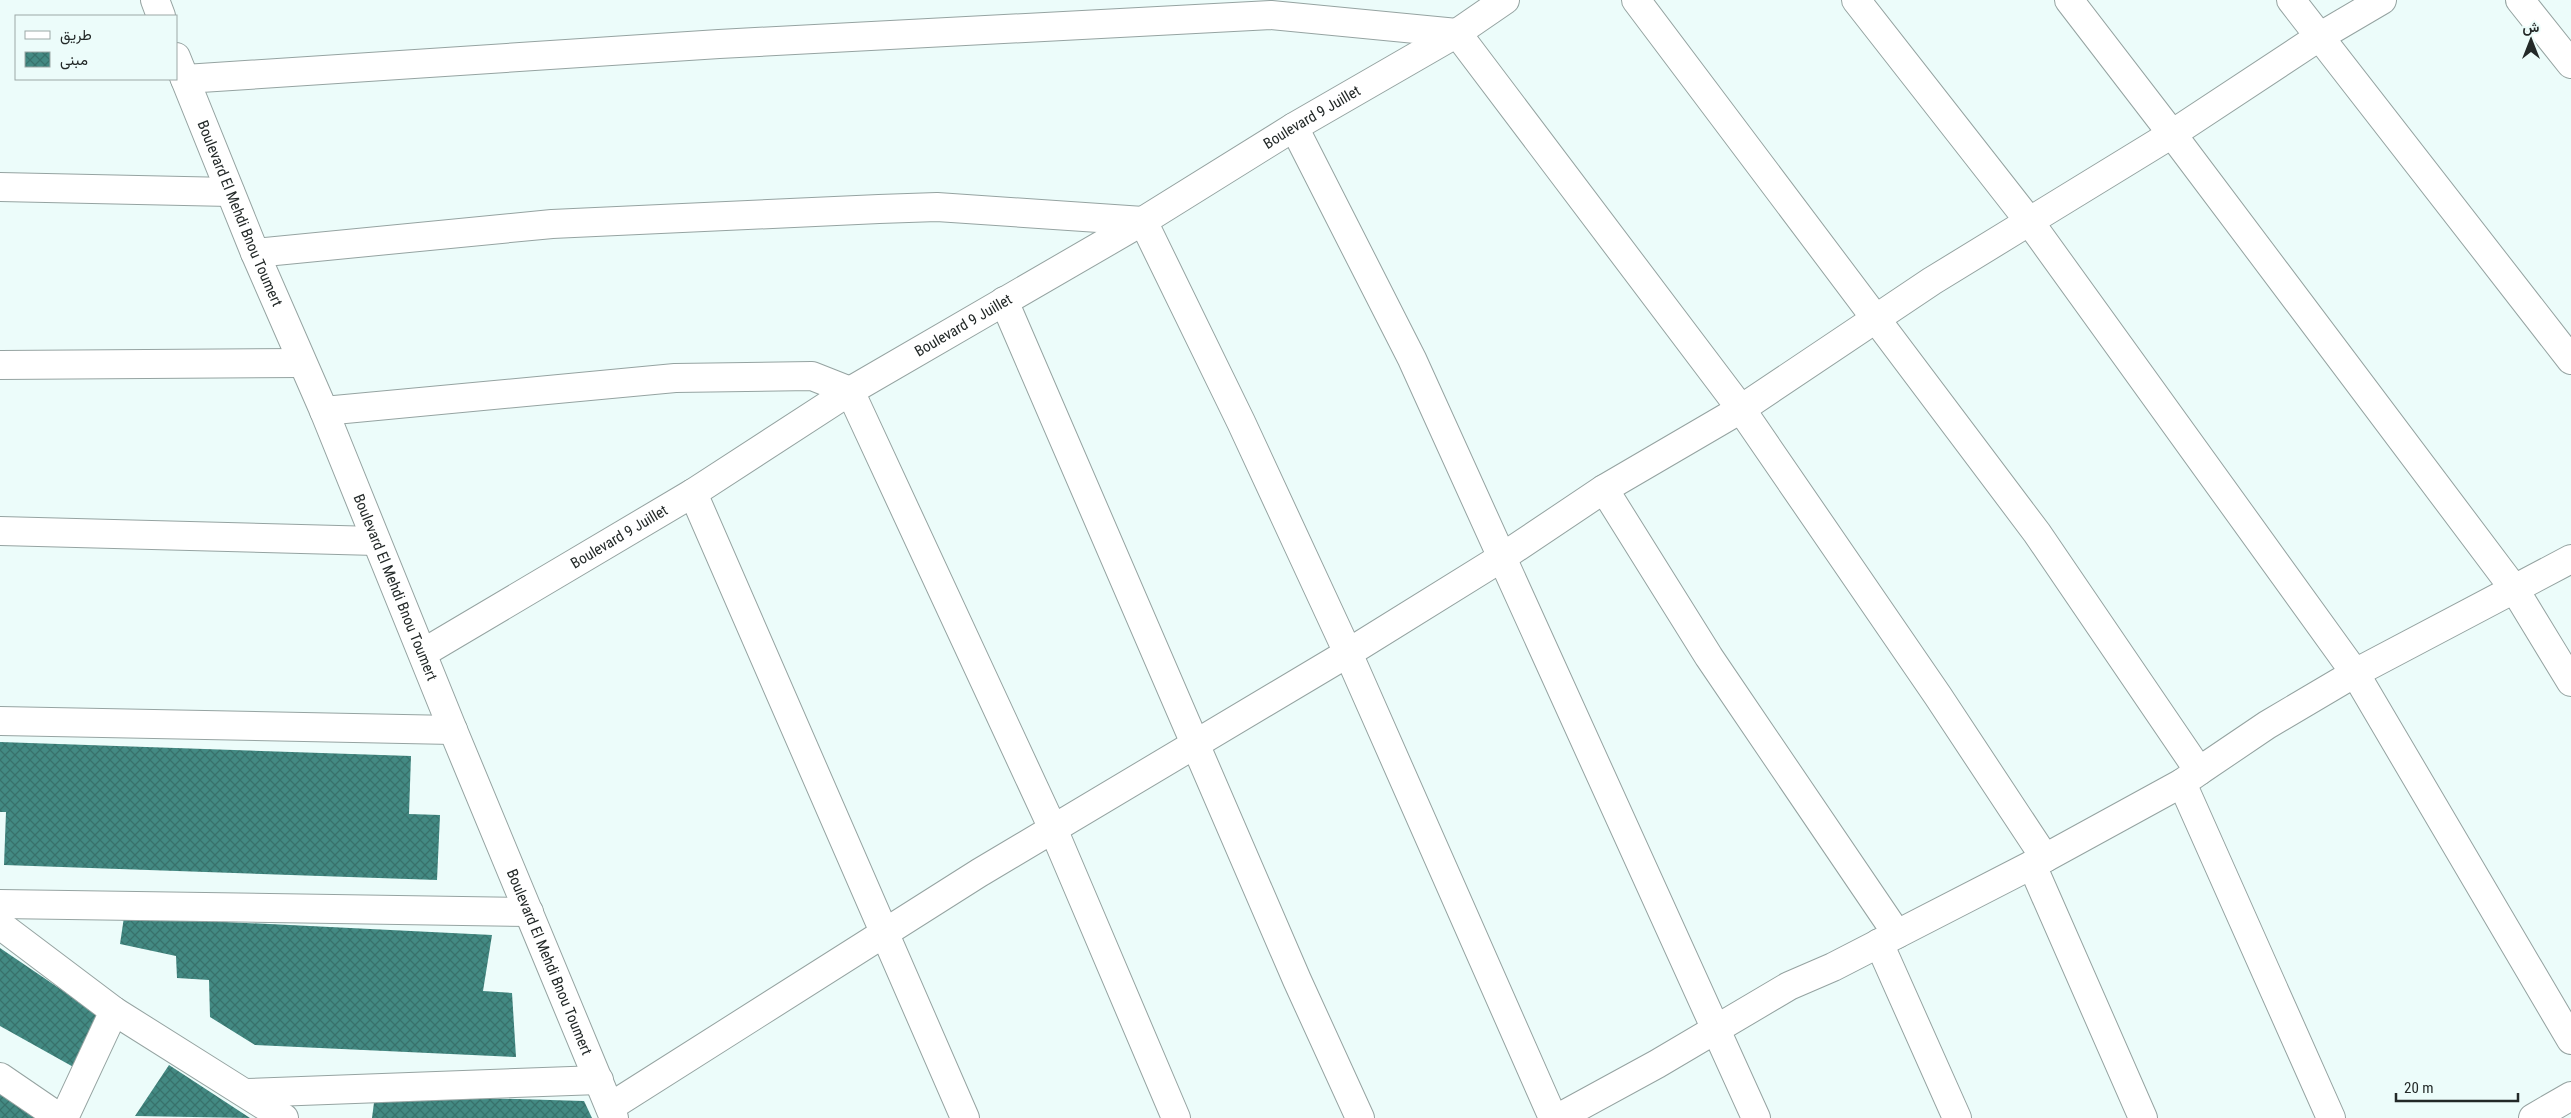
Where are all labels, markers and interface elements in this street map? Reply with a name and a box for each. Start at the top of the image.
legend [15,15,178,80]
north arrow [2506,15,2556,65]
text: ش [2523,19,2540,36]
text: طريق [60,26,92,45]
text: مبنى [60,51,88,70]
street label: Boulevard 9 Juillet [1260,82,1364,153]
street label: Boulevard El Mehdi Bnou Toumert [194,118,286,309]
street label: Boulevard 9 Juillet [911,290,1015,361]
street label: Boulevard El Mehdi Bnou Toumert [350,491,441,683]
street label: Boulevard 9 Juillet [567,501,671,572]
street label: Boulevard El Mehdi Bnou Toumert [503,866,596,1058]
scale bar [2396,1070,2518,1102]
text: 20 m [2404,1079,2434,1097]

